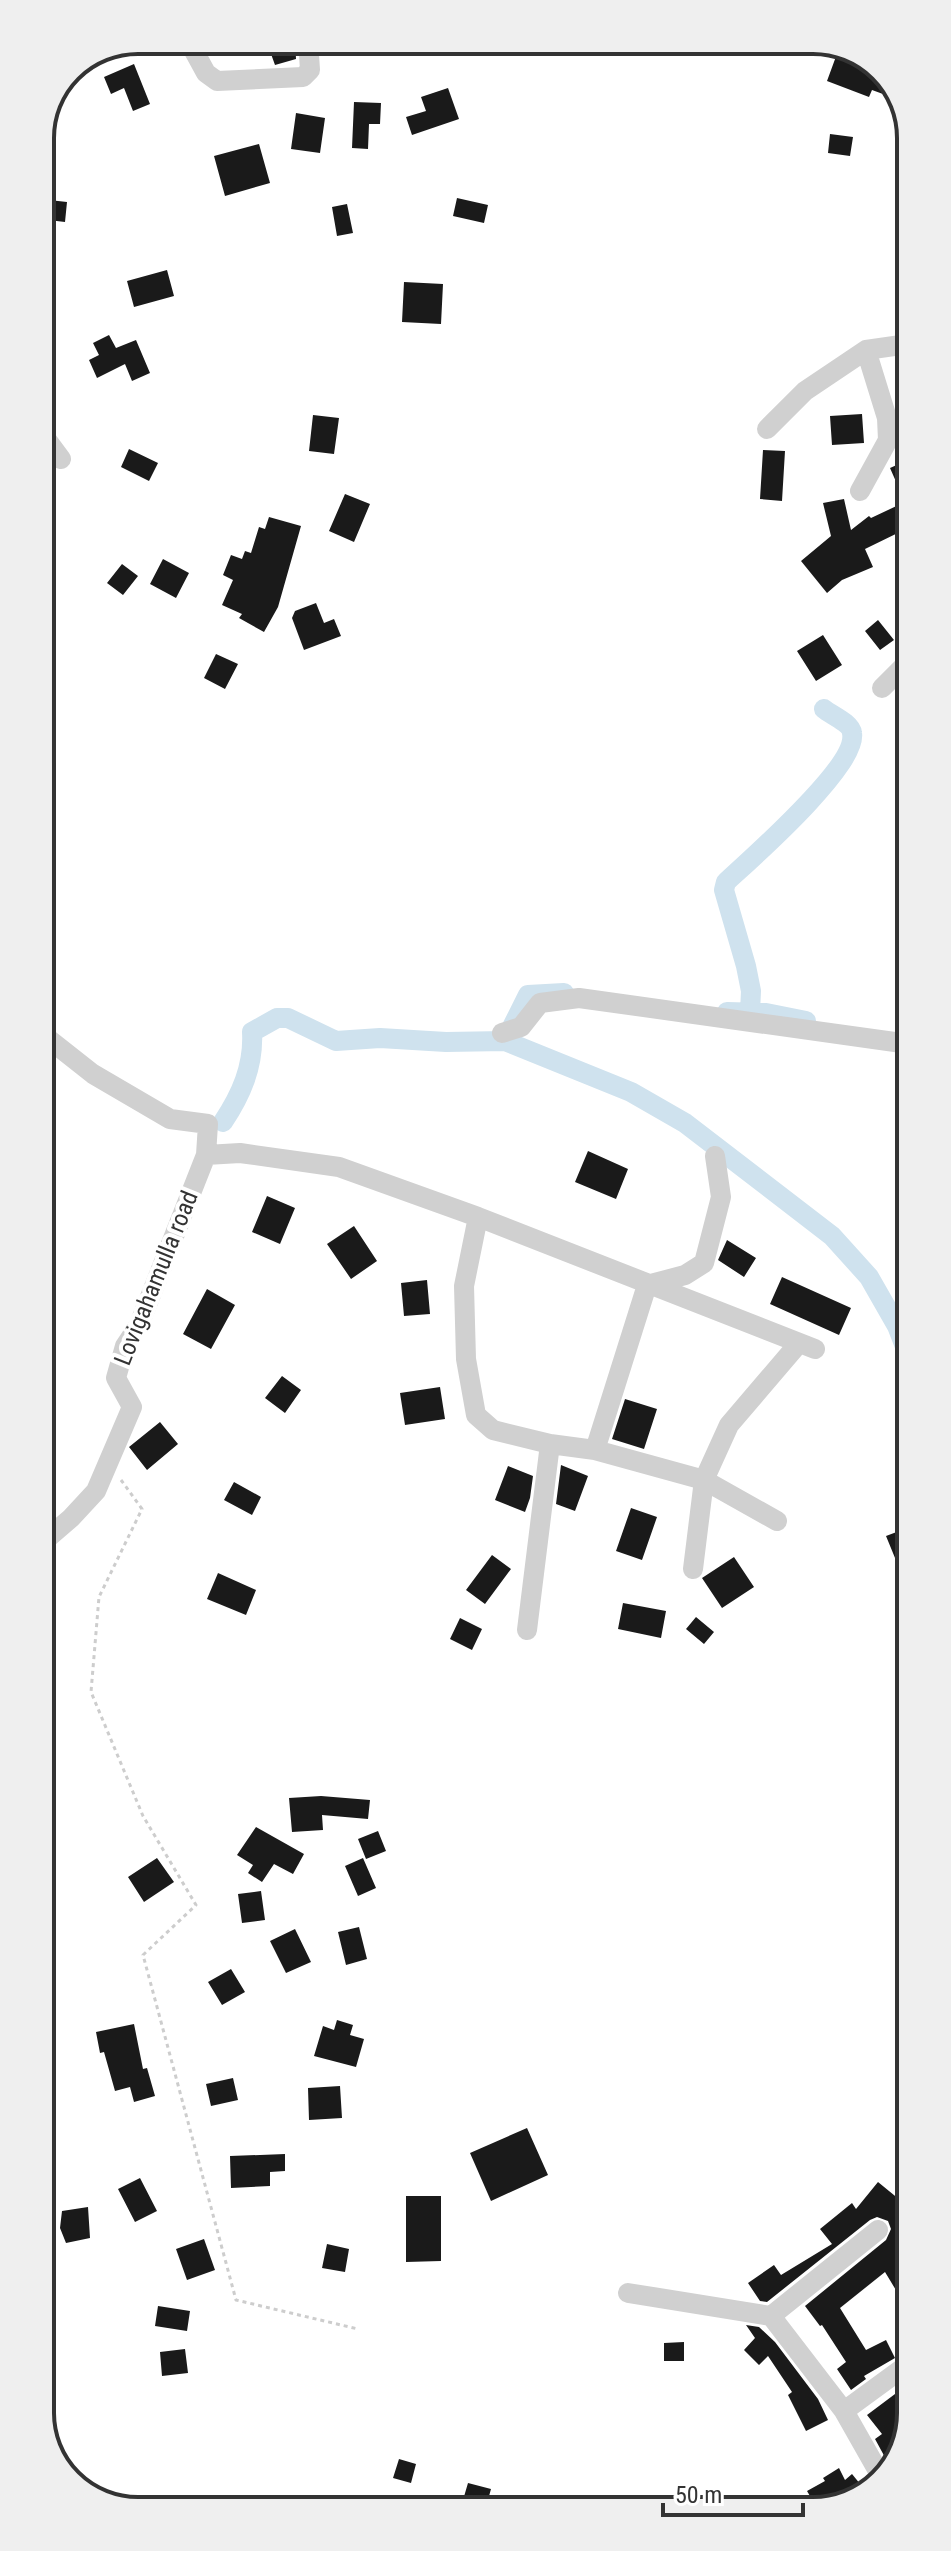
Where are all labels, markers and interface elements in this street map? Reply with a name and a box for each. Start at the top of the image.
street label: Lovigahamulla road [108,1187,204,1369]
scale bar [663,2467,803,2517]
text: 50 m [675,2481,722,2509]

